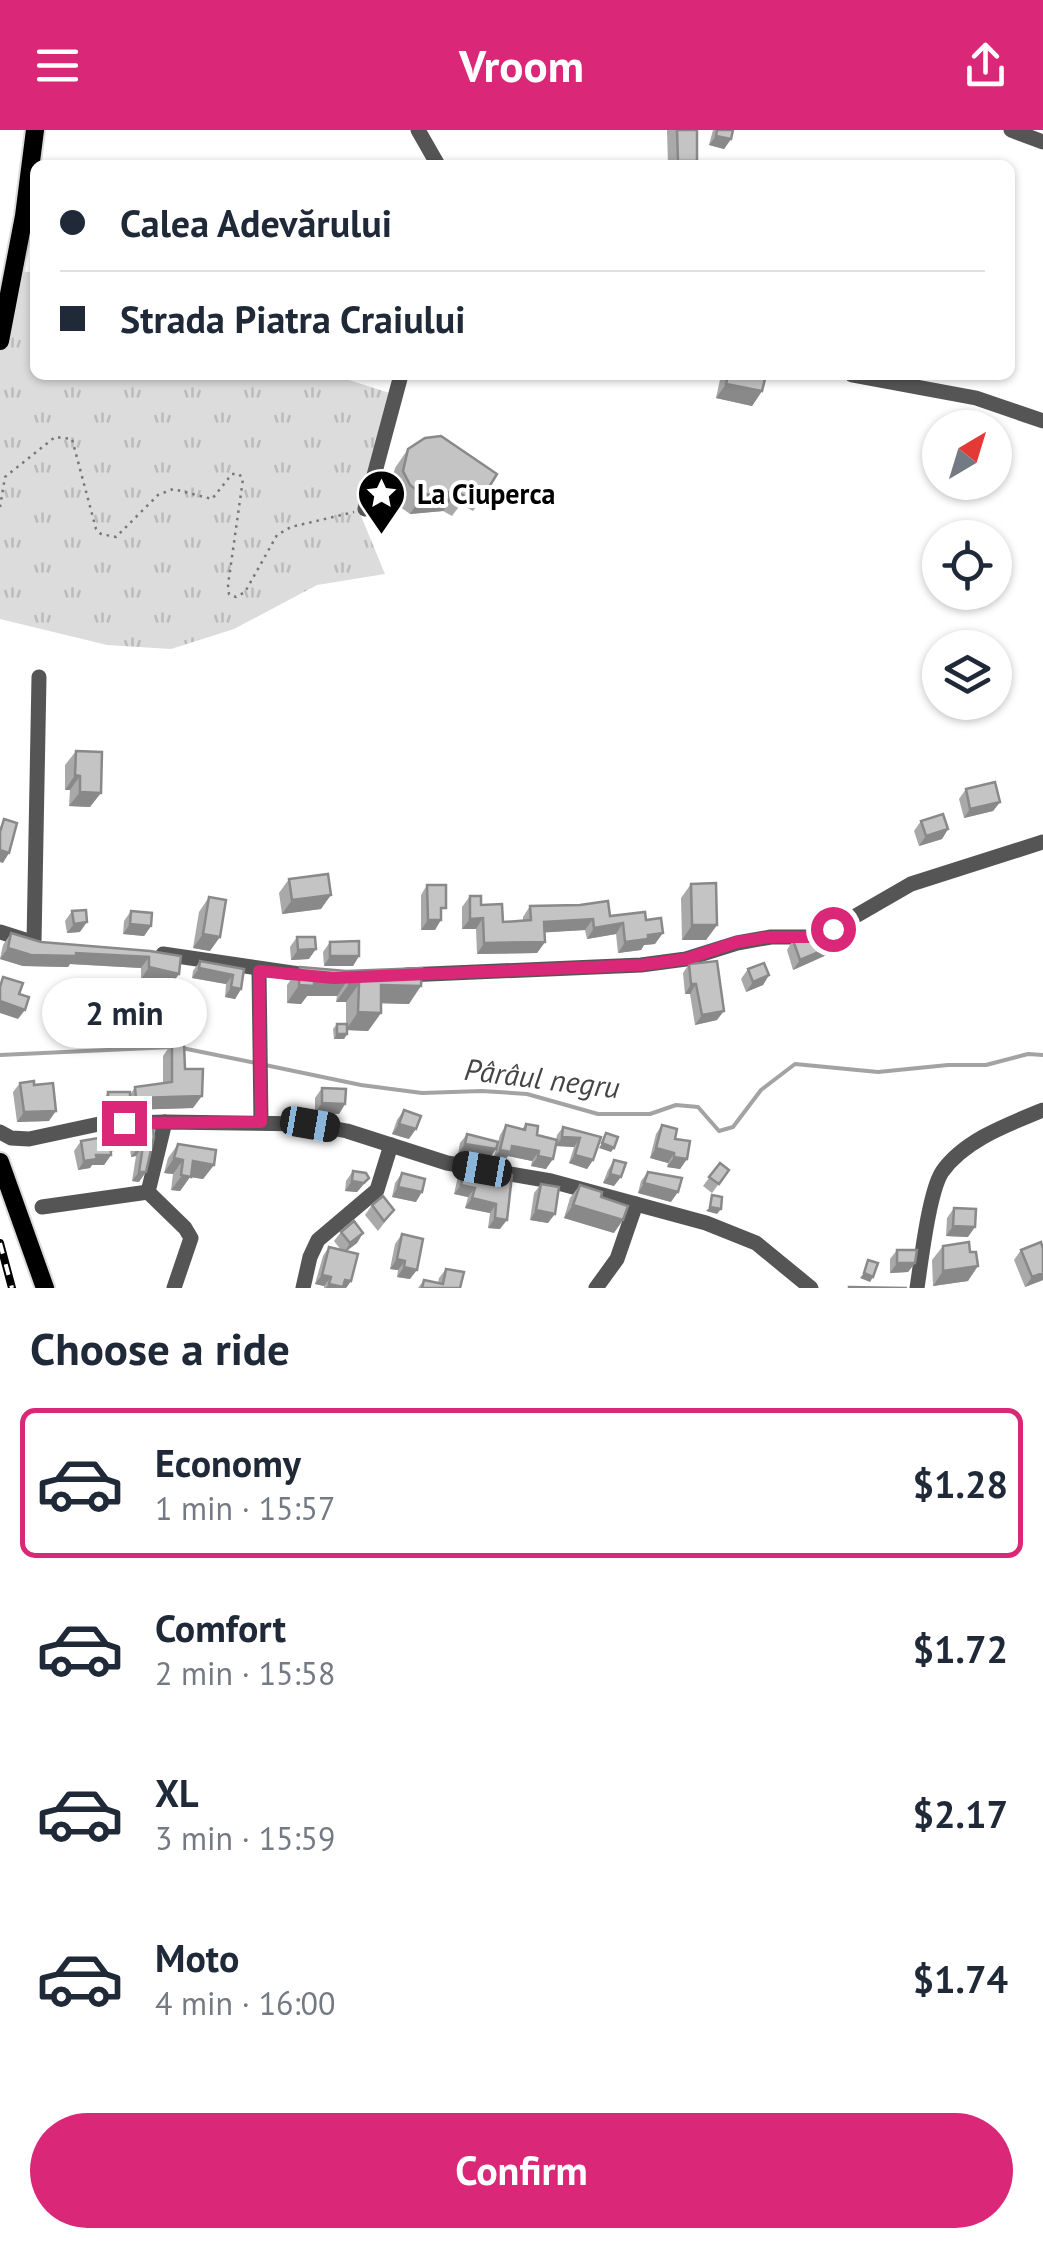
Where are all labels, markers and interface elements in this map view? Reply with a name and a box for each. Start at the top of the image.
text: Vroom [459,36,584,94]
icon: menu [30,38,85,93]
icon: share [958,38,1013,93]
text: Calea Adevărului [120,198,392,247]
text: Strada Piatra Craiului [120,294,465,343]
north arrow [922,410,1012,500]
map controls [922,410,1012,720]
place icon: La Ciuperca [356,468,408,536]
place label: La Ciuperca [417,475,555,512]
button: locate [922,520,1012,610]
button: layers [922,630,1012,720]
route start [811,907,856,952]
callout: 2 min [42,978,206,1048]
text: 2 min [85,992,164,1034]
water label: Pârâul negru [462,1049,622,1106]
route end [102,1101,147,1146]
car [278,1104,342,1144]
car [450,1149,514,1189]
text: Choose a ride [30,1319,290,1377]
icon: car [35,1438,125,1528]
text: Economy [155,1438,301,1487]
text: $1.28 [912,1459,1008,1508]
text: 1 min · 15:57 [155,1487,335,1529]
icon: car [35,1603,125,1693]
text: Comfort [155,1603,286,1652]
text: $1.72 [912,1624,1008,1673]
text: 2 min · 15:58 [155,1652,335,1694]
icon: car [35,1768,125,1858]
text: XL [155,1768,199,1817]
text: $2.17 [912,1789,1008,1838]
text: 3 min · 15:59 [155,1817,335,1859]
icon: car [35,1933,125,2023]
text: Moto [155,1933,239,1982]
text: $1.74 [912,1954,1008,2003]
text: 4 min · 16:00 [155,1982,335,2024]
button: Confirm [30,2113,1013,2228]

